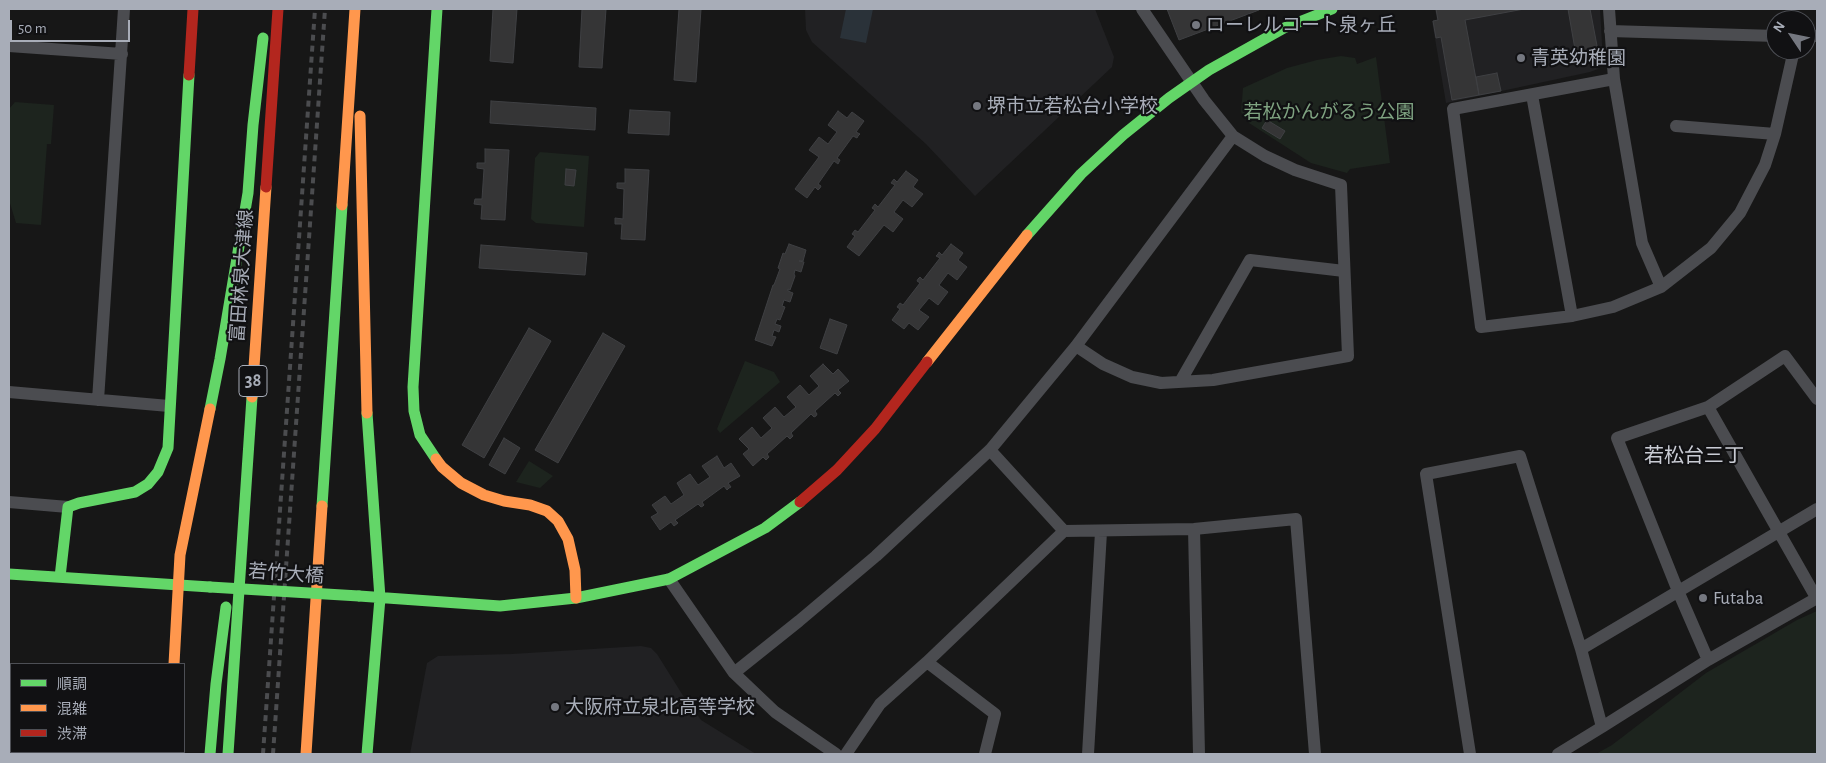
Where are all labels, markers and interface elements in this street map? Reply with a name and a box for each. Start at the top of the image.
scale bar [12,10,132,42]
north arrow [1766,10,1816,60]
place label: ローレルコート泉ヶ丘 [1206,14,1396,36]
marker: ローレルコート泉ヶ丘 [1190,19,1202,31]
text: N [1771,19,1788,35]
text: 50 m [18,21,47,36]
place label: 青英幼稚園 [1531,47,1626,69]
marker: 青英幼稚園 [1515,52,1527,64]
place label: 堺市立若松台小学校 [987,95,1158,117]
marker: 堺市立若松台小学校 [971,100,983,112]
park label: 若松かんがるう公園 [1244,101,1414,123]
street label: 富田林泉大津線 [226,209,258,343]
road number: 38 [239,366,267,396]
district label: 若松台三丁 [1644,444,1744,468]
street label: 若竹大橋 [247,560,325,588]
place label: Futaba [1713,587,1763,609]
marker: Futaba [1697,592,1709,604]
legend [10,663,185,753]
text: 順調 [57,677,87,692]
place label: 大阪府立泉北高等学校 [565,696,755,718]
marker: 大阪府立泉北高等学校 [549,701,561,713]
text: 混雑 [57,702,87,717]
text: 渋滞 [57,727,87,742]

